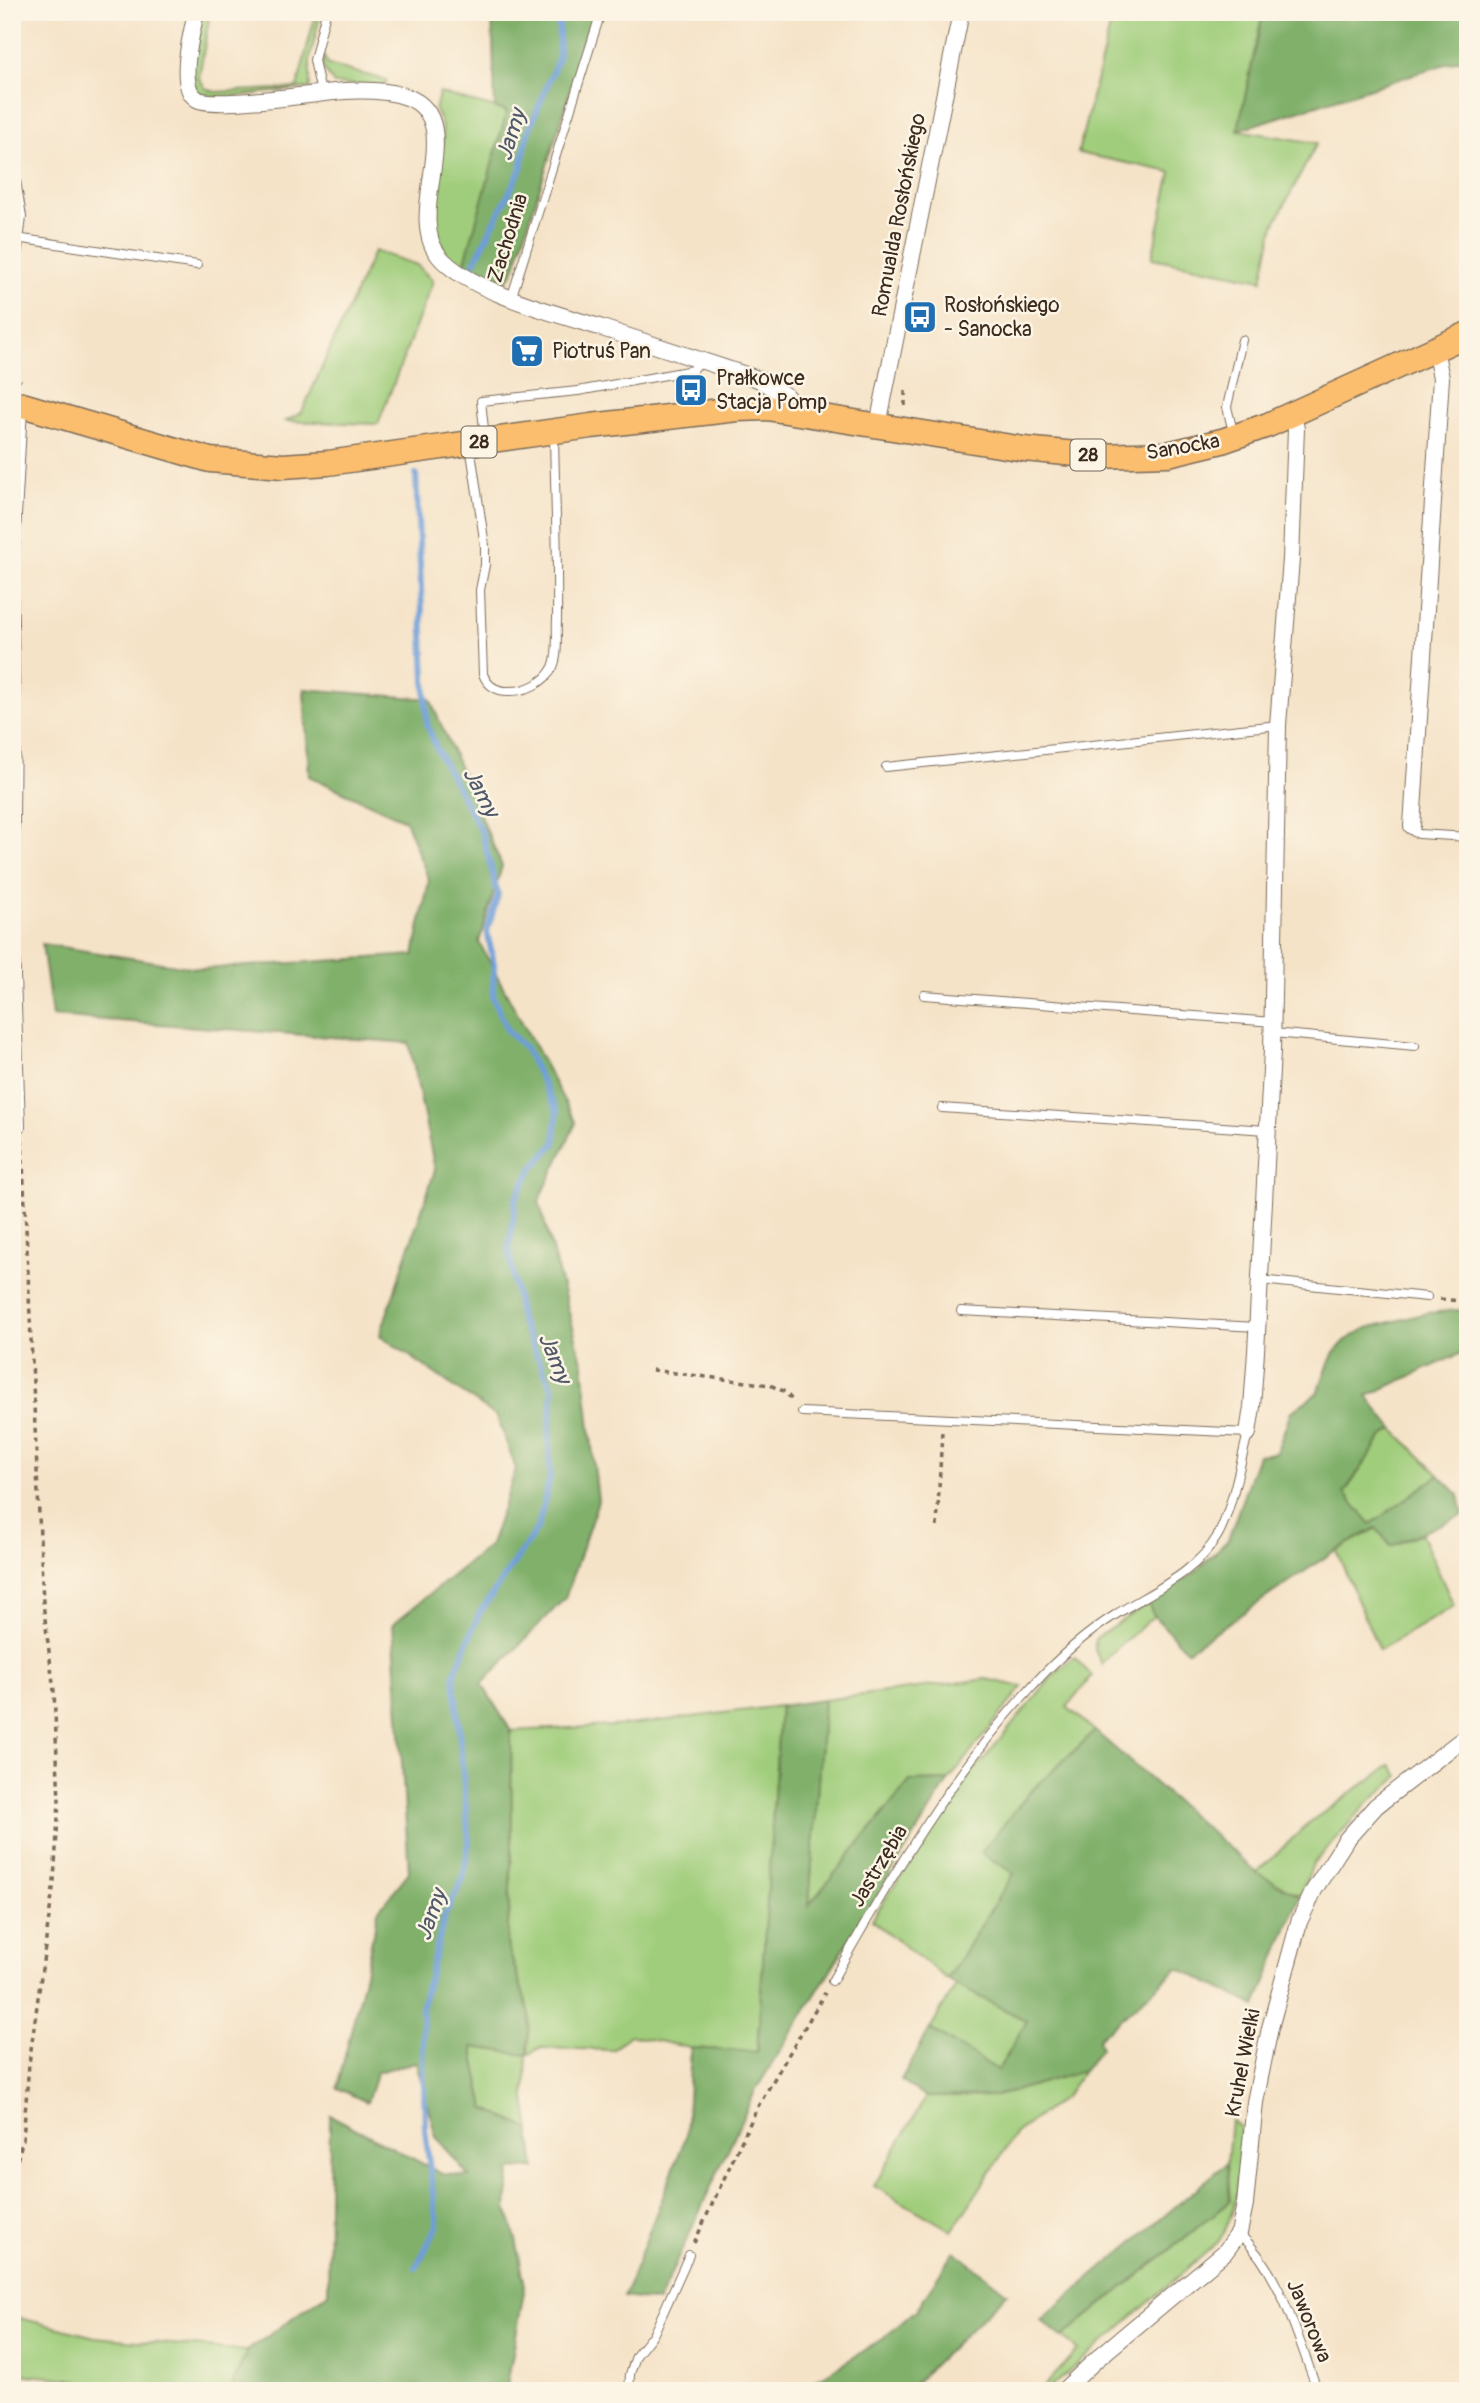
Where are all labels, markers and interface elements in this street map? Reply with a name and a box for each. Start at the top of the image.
water label: Jamy [490,103,533,164]
street label: Romualda Rosłońskiego [866,111,932,319]
street label: Zachodnia [482,190,534,286]
place label: Rosłońskiego - Sanocka [944,292,1059,343]
bus stop icon: Rosłońskiego - Sanocka [901,298,939,336]
supermarket icon: Piotruś Pan [508,332,546,370]
place label: Piotruś Pan [552,338,651,365]
place label: Prałkowce Stacja Pomp [716,365,827,416]
bus stop icon: Prałkowce Stacja Pomp [672,371,710,409]
road number: 28 [462,426,496,458]
street label: Sanocka [1144,427,1222,467]
road number: 28 [1070,440,1106,470]
water label: Jamy [456,762,507,825]
water label: Jamy [532,1328,579,1390]
street label: Jastrzębia [844,1820,914,1912]
water label: Jamy [408,1883,455,1944]
street label: Kruhel Wielki [1219,2006,1267,2120]
street label: Jaworowa [1280,2275,1338,2367]

